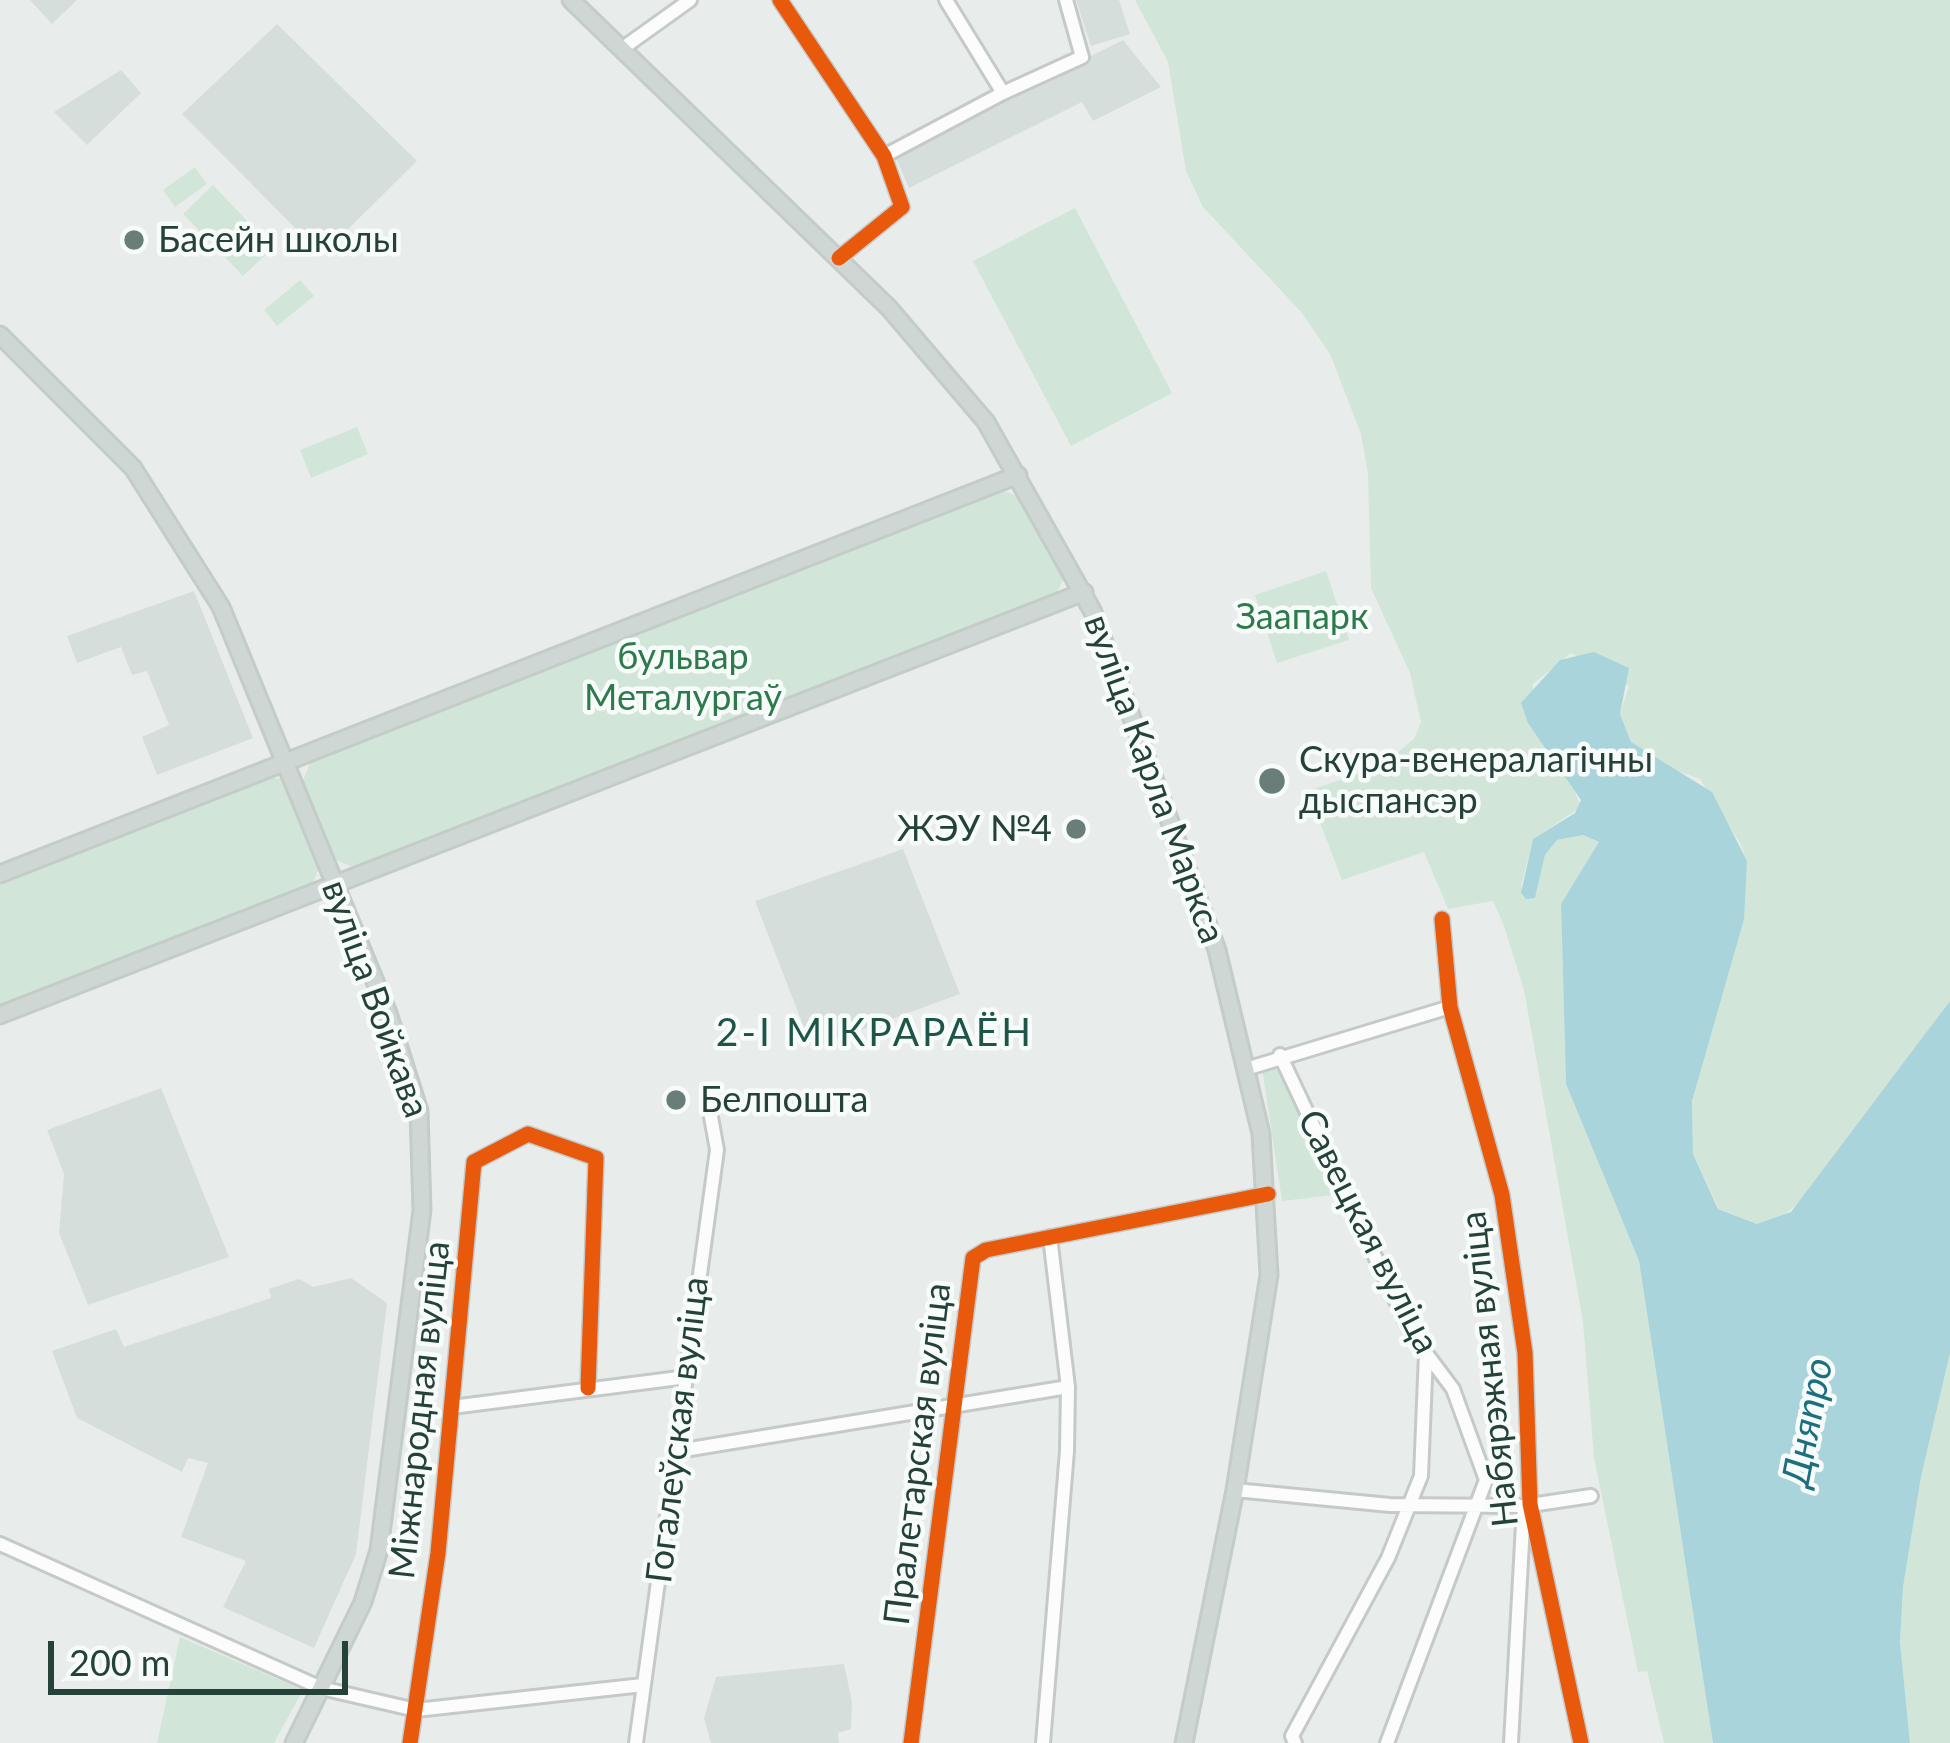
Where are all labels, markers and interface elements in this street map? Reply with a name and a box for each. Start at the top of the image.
place label: Басейн школы [158,218,399,262]
marker: Басейн школы [121,227,147,253]
park label: Заапарк [1235,595,1369,639]
street label: вуліца Карла Маркса [1074,609,1234,949]
park label: бульвар Металургаў [584,635,782,720]
place label: Скура-венералагічны дыспансэр [1299,738,1653,823]
marker: Скура-венералагічны дыспансэр [1256,765,1288,797]
place label: ЖЭУ №4 [897,807,1052,851]
marker: ЖЭУ №4 [1063,816,1089,842]
street label: вуліца Войкава [312,874,438,1124]
district label: 2-І МІКРАРАЁН [716,1010,1034,1056]
place label: Белпошта [700,1078,868,1122]
marker: Белпошта [663,1087,689,1113]
street label: Савецкая вуліца [1288,1103,1448,1361]
street label: Набярэжная вуліца [1452,1209,1528,1529]
street label: Міжнародная вуліца [381,1239,459,1581]
street label: Гогалеўская вуліца [638,1274,718,1586]
street label: Пралетарская вуліца [876,1280,960,1628]
water label: Дняпро [1773,1354,1843,1490]
scale bar [54,1617,354,1691]
text: 200 m [69,1640,170,1684]

